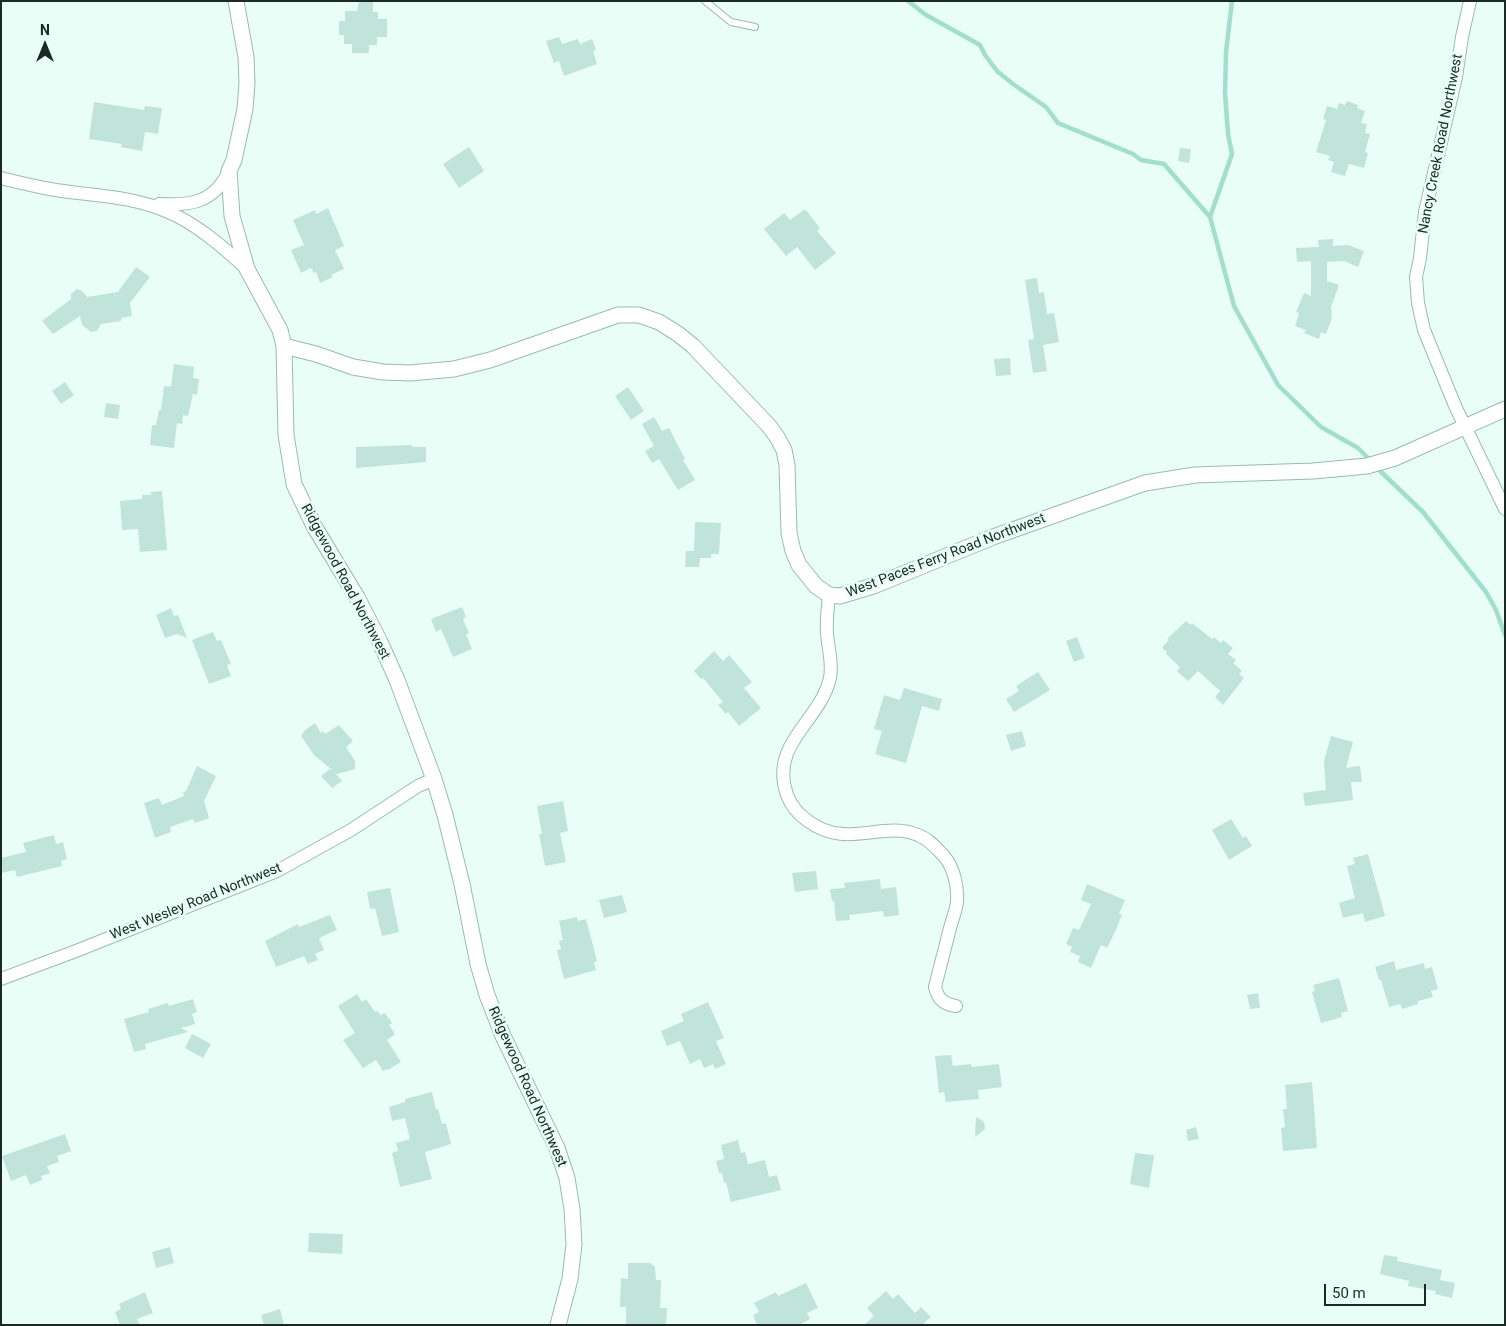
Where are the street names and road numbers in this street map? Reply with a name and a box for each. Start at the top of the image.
street label: Nancy Creek Road Northwest [1415,53,1467,235]
street label: Ridgewood Road Northwest [297,501,393,663]
street label: West Paces Ferry Road Northwest [844,510,1048,602]
street label: West Wesley Road Northwest [108,860,284,944]
street label: Ridgewood Road Northwest [484,1004,570,1170]

